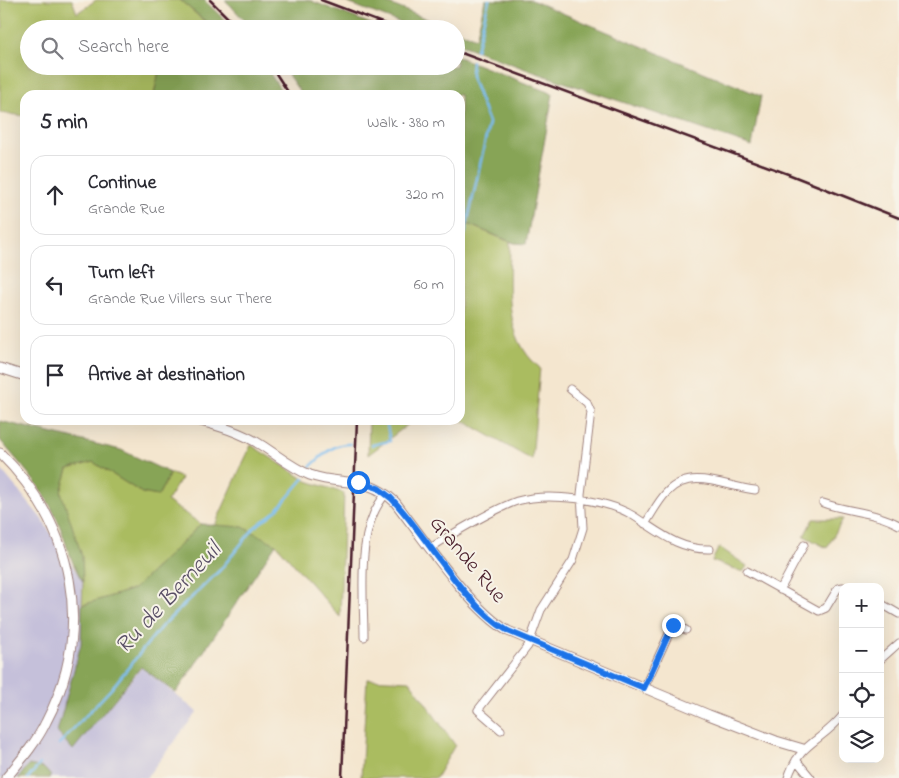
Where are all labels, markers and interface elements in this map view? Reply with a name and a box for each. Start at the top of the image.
search box [20,20,465,75]
icon: search [38,34,66,62]
text: Search here [78,34,169,61]
text: 5 min [40,108,88,138]
text: Walk · 380 m [367,111,445,135]
text: Continue [88,170,156,197]
icon: ahead [41,181,69,209]
text: 320 m [406,183,444,207]
text: Grande Rue [88,197,165,221]
text: Turn left [88,260,155,287]
icon: left [41,271,69,299]
text: 60 m [414,273,444,297]
text: Grande Rue Villers sur There [88,287,272,311]
icon: arrive [41,361,69,389]
text: Arrive at destination [88,362,245,389]
route start [347,471,370,494]
street label: Grande Rue [421,509,513,611]
water label: Ru de Berneuil [108,533,232,663]
map controls [839,583,884,763]
button: + [839,583,884,628]
route end [662,614,685,637]
button: − [839,628,884,673]
button: locate [839,673,884,718]
button: layers [839,718,884,763]

